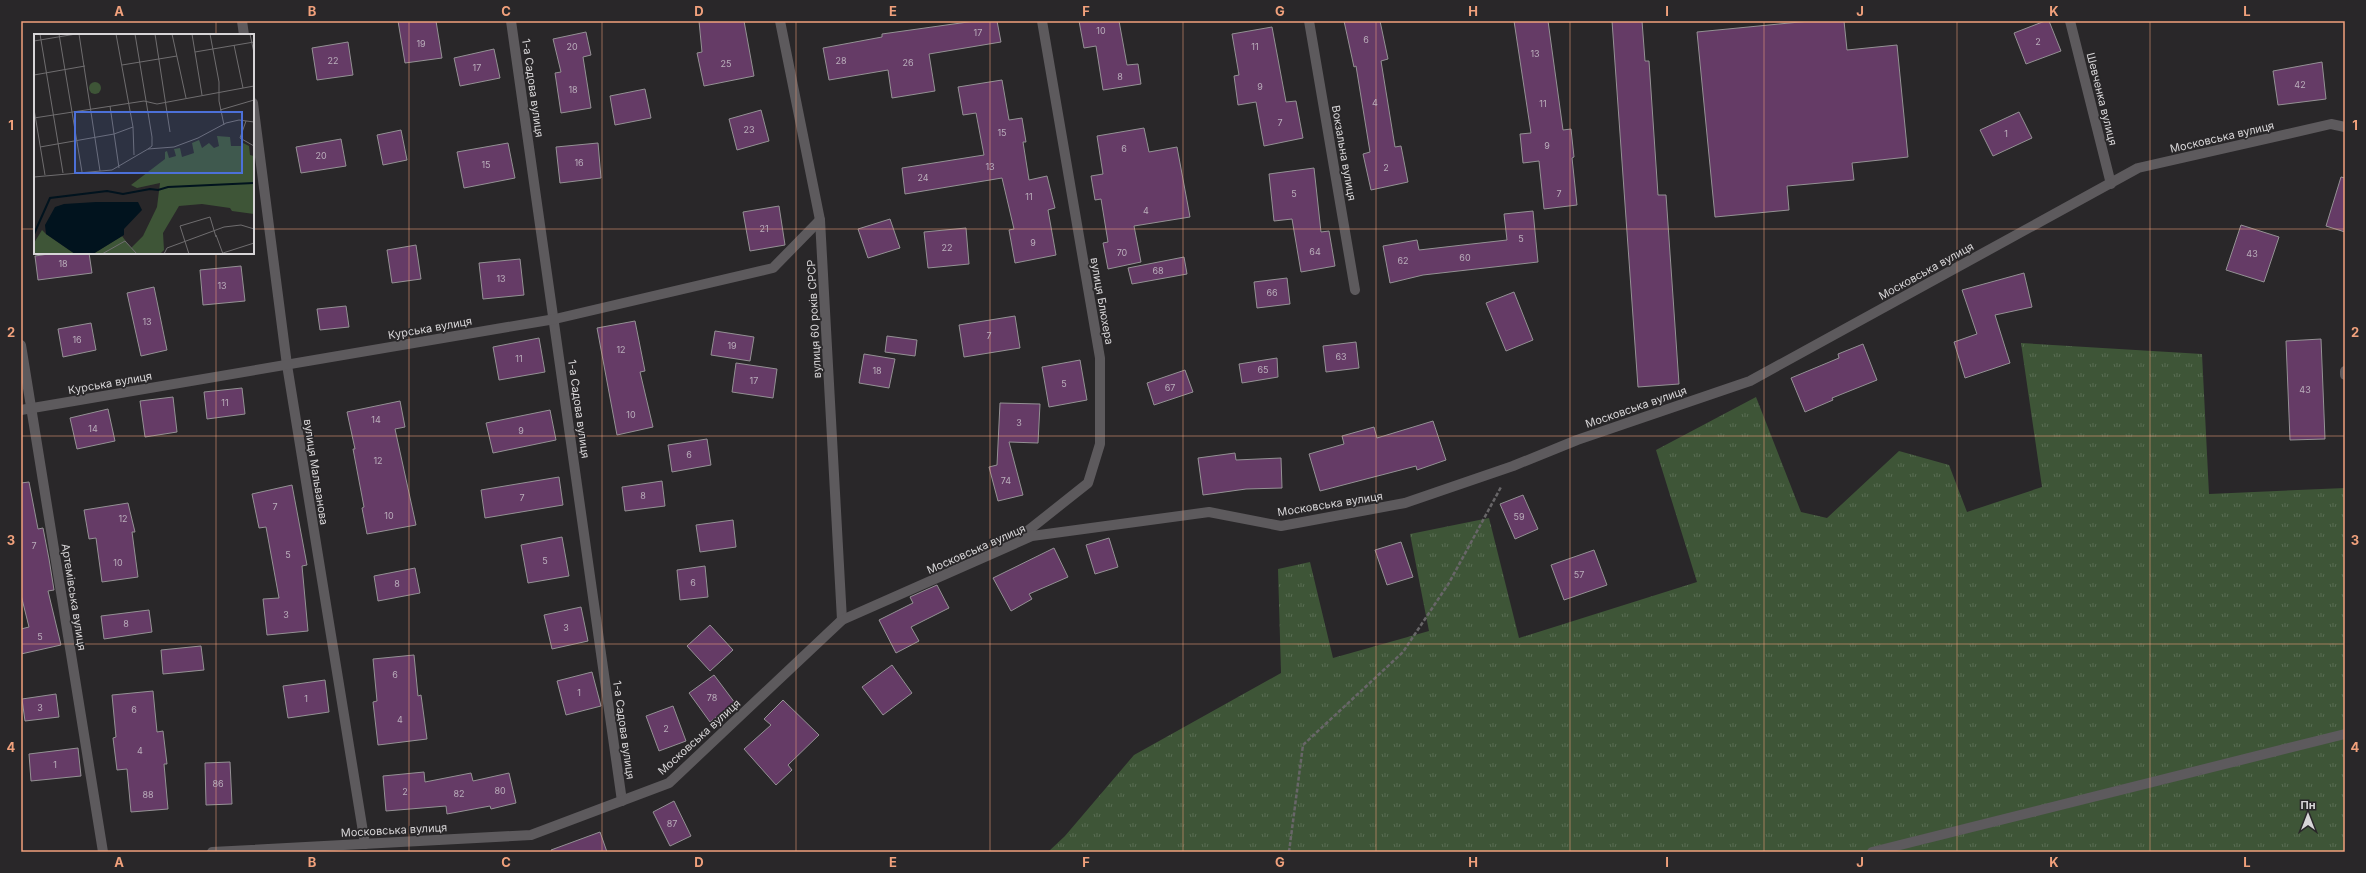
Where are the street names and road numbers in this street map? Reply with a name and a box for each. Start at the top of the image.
street label: 1-а Садова вулиця [519,38,547,138]
street label: Шевченка вулиця [2084,51,2120,147]
street label: Вокзальна вулиця [1329,104,1359,202]
street label: Московська вулиця [2169,118,2275,156]
street label: Московська вулиця [1876,239,1976,303]
street label: вулиця Блюхера [1087,256,1117,346]
street label: вулиця 60 років СРСР [804,259,824,379]
street label: Курська вулиця [387,314,473,342]
street label: 1-а Садова вулиця [565,359,593,459]
street label: Курська вулиця [67,369,153,397]
street label: Московська вулиця [1583,383,1689,431]
street label: вулиця Мальванова [301,418,331,526]
street label: Московська вулиця [1276,489,1384,519]
street label: Московська вулиця [925,521,1027,577]
street label: Артемівська вулиця [59,543,89,651]
street label: 1-а Садова вулиця [610,680,638,780]
street label: Московська вулиця [655,696,743,778]
street label: Московська вулиця [341,820,447,840]

